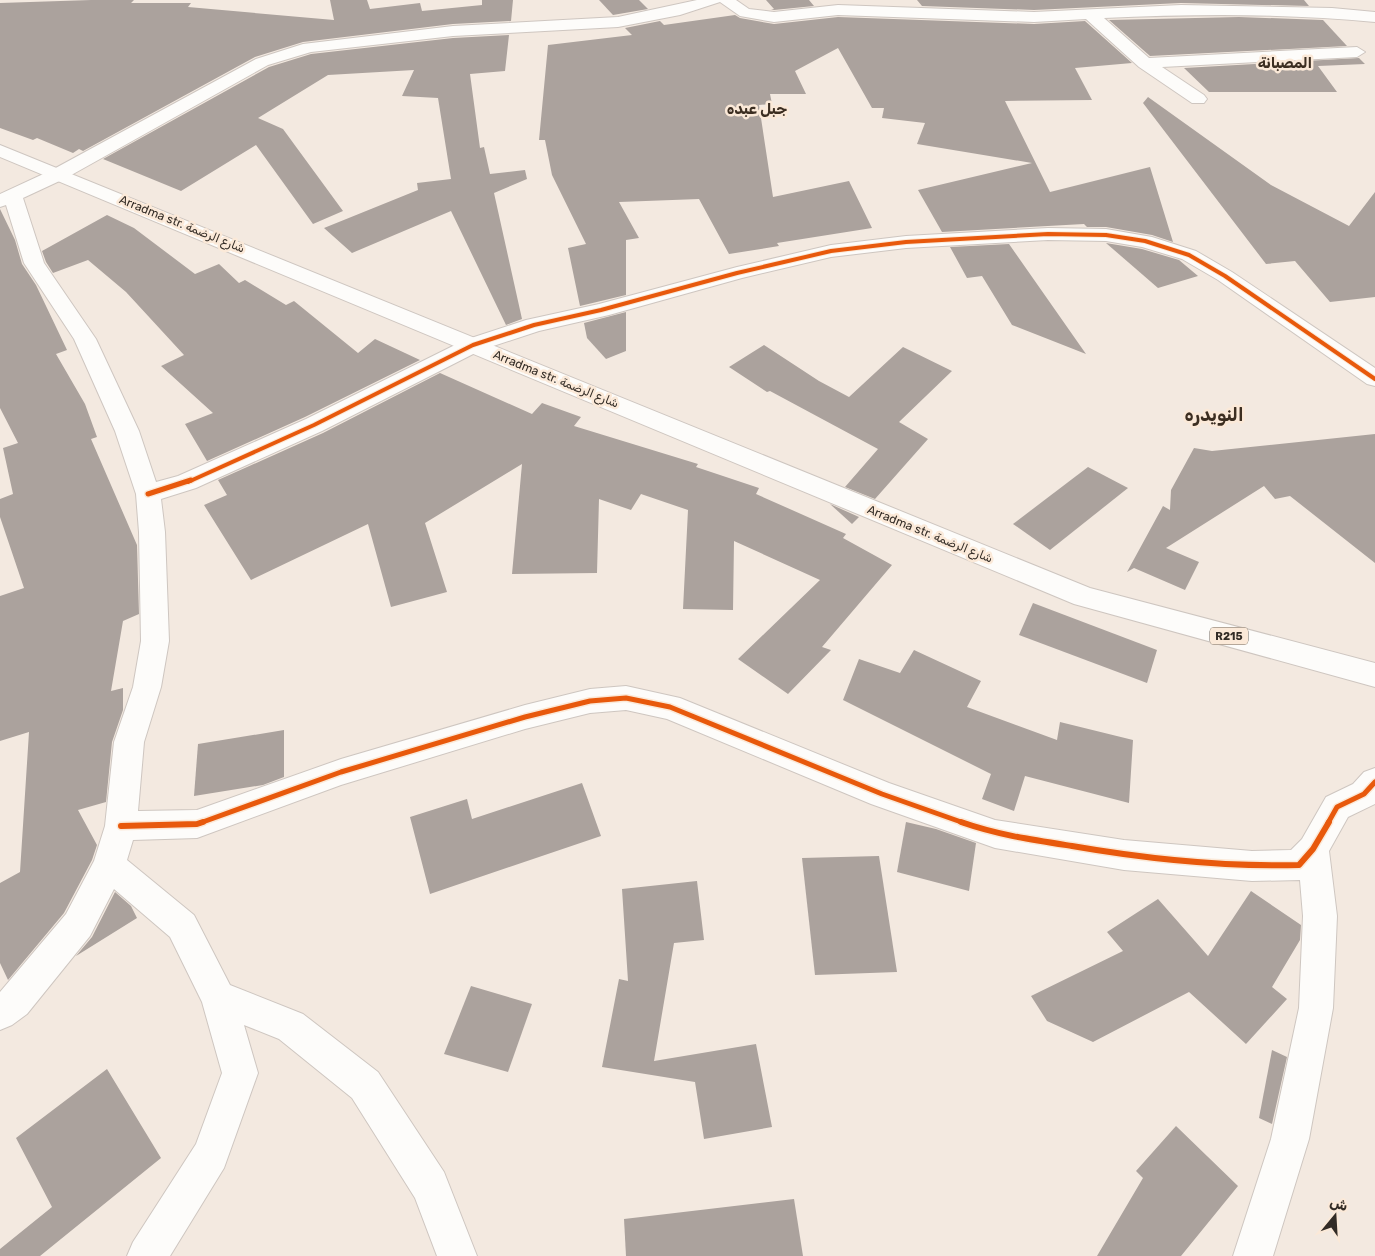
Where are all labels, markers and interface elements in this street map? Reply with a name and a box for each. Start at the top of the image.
district label: المصبانة [1258,54,1312,72]
district label: جبل عبده [727,100,787,118]
street label: Arradma str. شارع الرضمة [117,192,247,257]
street label: Arradma str. شارع الرضمة [491,347,621,412]
district label: النويدره [1184,404,1244,426]
street label: Arradma str. شارع الرضمة [865,502,995,567]
road number: R215 [1210,628,1248,644]
north arrow [1310,1191,1360,1241]
text: ش [1328,1193,1350,1215]

